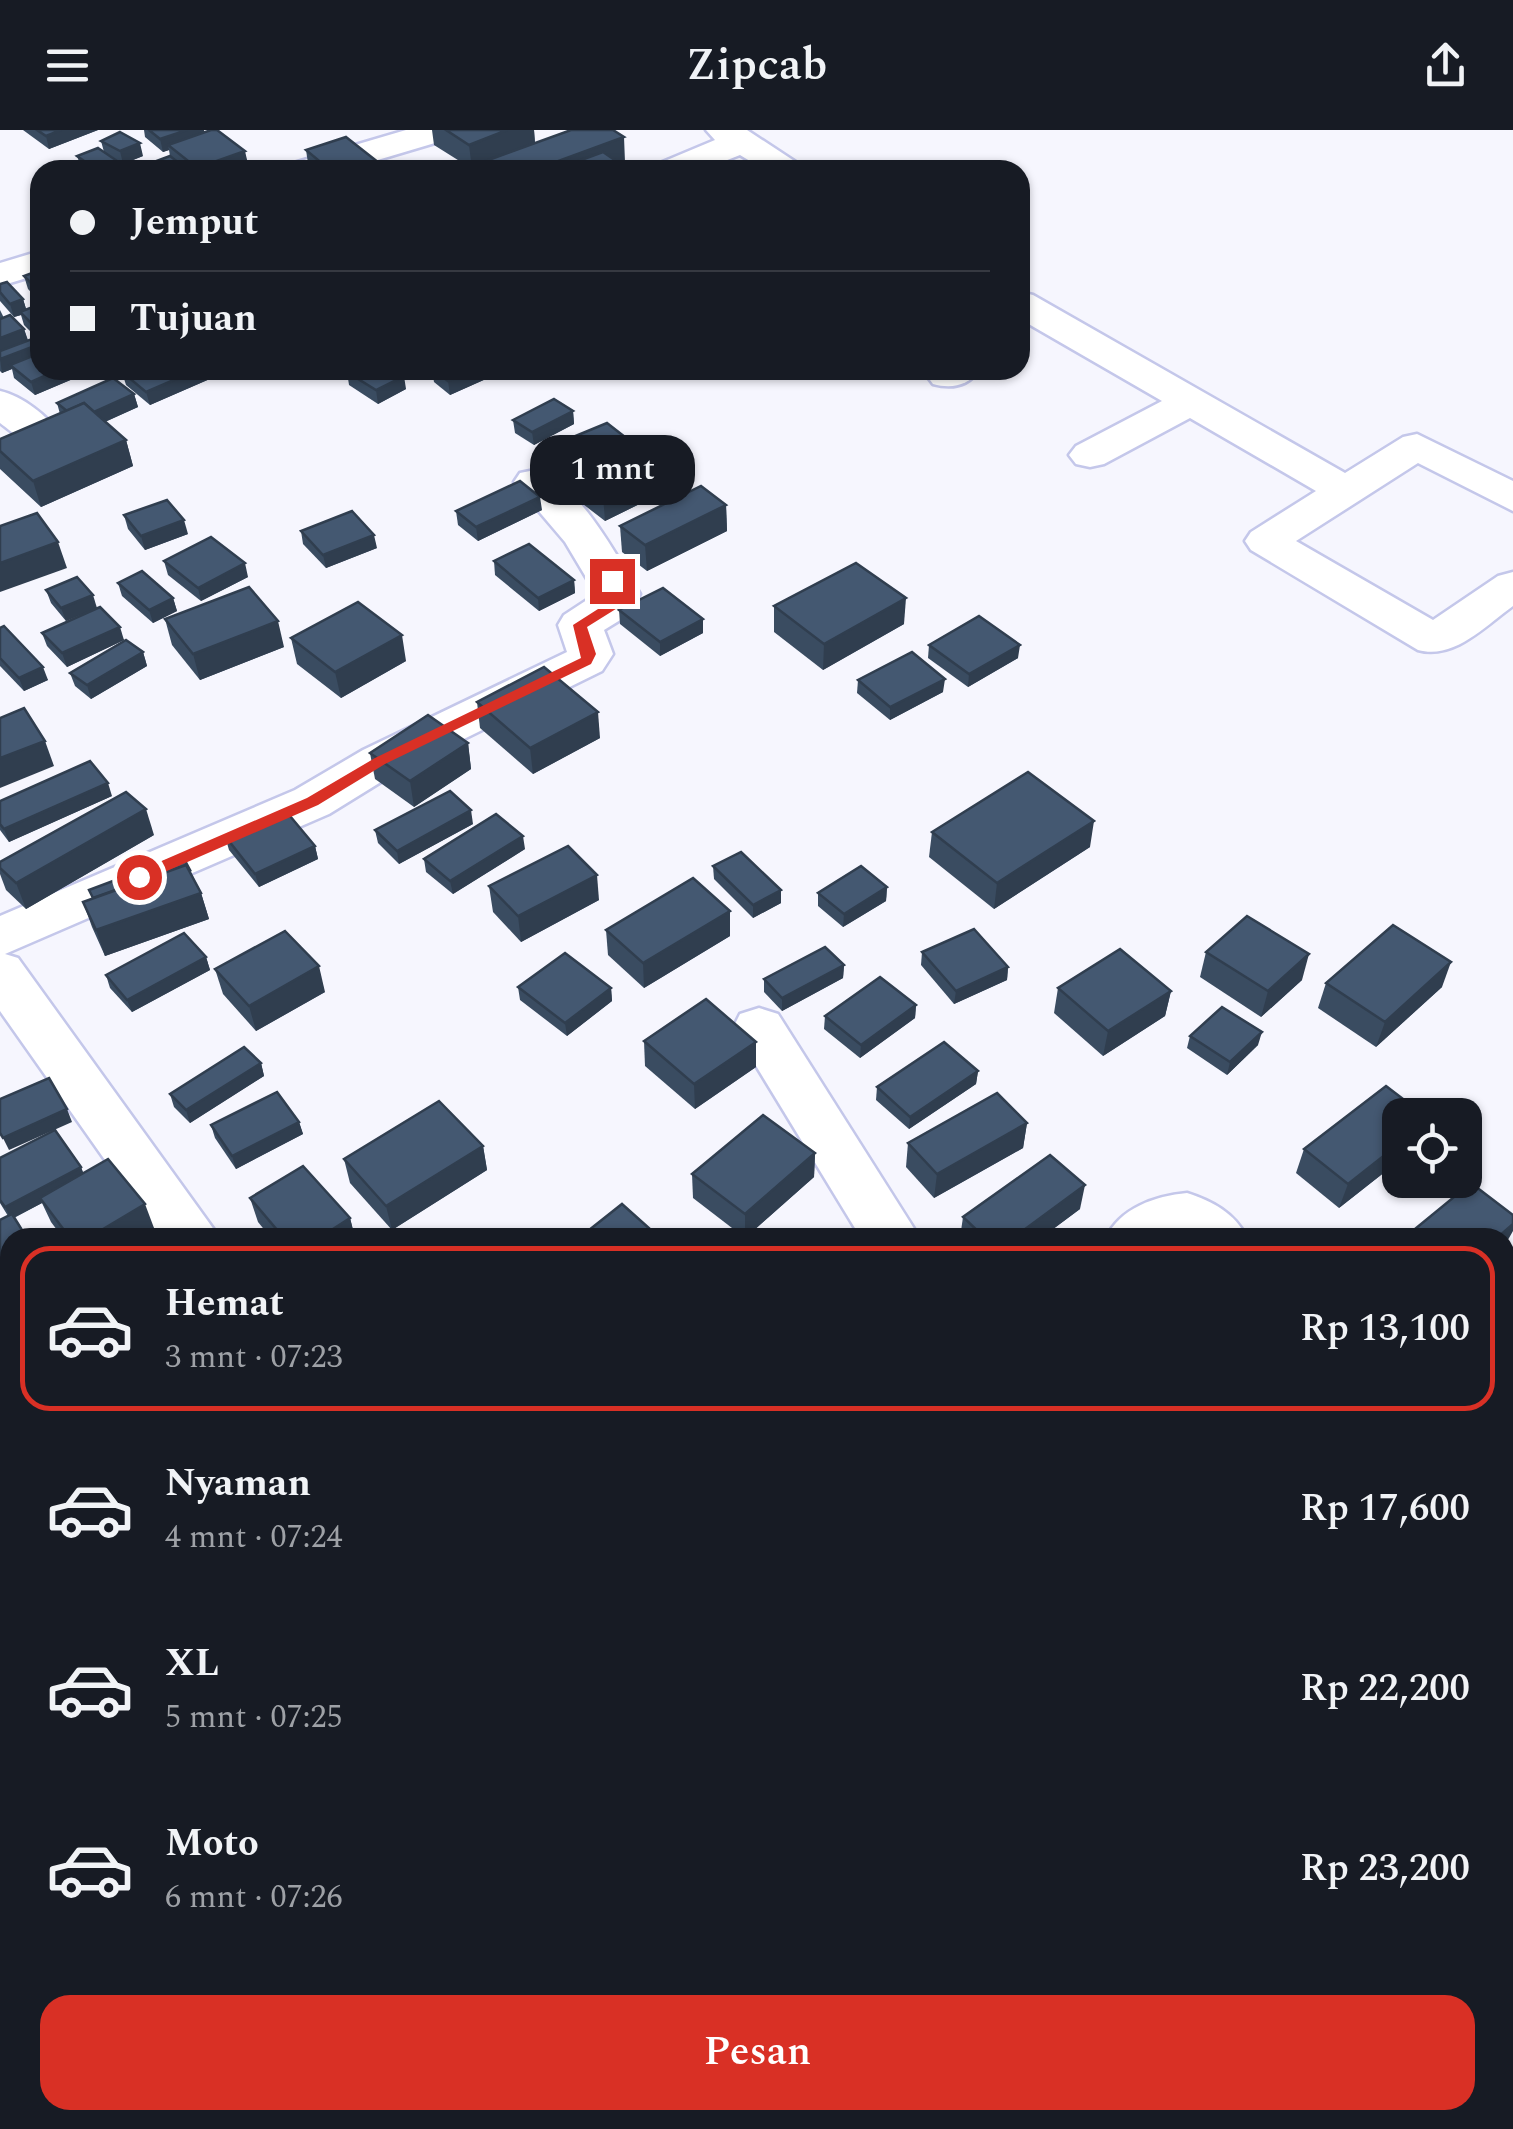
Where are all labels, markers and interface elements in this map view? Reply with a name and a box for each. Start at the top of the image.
text: Zipcab [686,31,827,100]
icon: menu [40,38,95,93]
icon: share [1418,38,1473,93]
text: Jemput [130,194,258,252]
text: Tujuan [130,290,257,348]
callout: 1 mnt [530,436,694,506]
text: 1 mnt [570,445,655,494]
route end [590,559,635,604]
route start [117,855,162,900]
map controls [1382,1098,1482,1198]
button: locate [1382,1098,1482,1198]
text: Hemat [165,1275,284,1333]
icon: car [45,1284,135,1374]
text: Rp 13,100 [1300,1300,1470,1358]
text: 3 mnt · 07:23 [165,1333,342,1382]
text: Nyaman [165,1455,311,1513]
icon: car [45,1464,135,1554]
text: Rp 17,600 [1300,1480,1470,1538]
text: 4 mnt · 07:24 [165,1513,342,1562]
text: XL [165,1635,219,1693]
icon: car [45,1644,135,1734]
text: Rp 22,200 [1300,1660,1470,1718]
text: 5 mnt · 07:25 [165,1693,342,1742]
text: Moto [165,1815,259,1873]
icon: car [45,1824,135,1914]
text: Rp 23,200 [1300,1840,1470,1898]
text: 6 mnt · 07:26 [165,1873,342,1922]
button: Pesan [40,1995,1475,2110]

